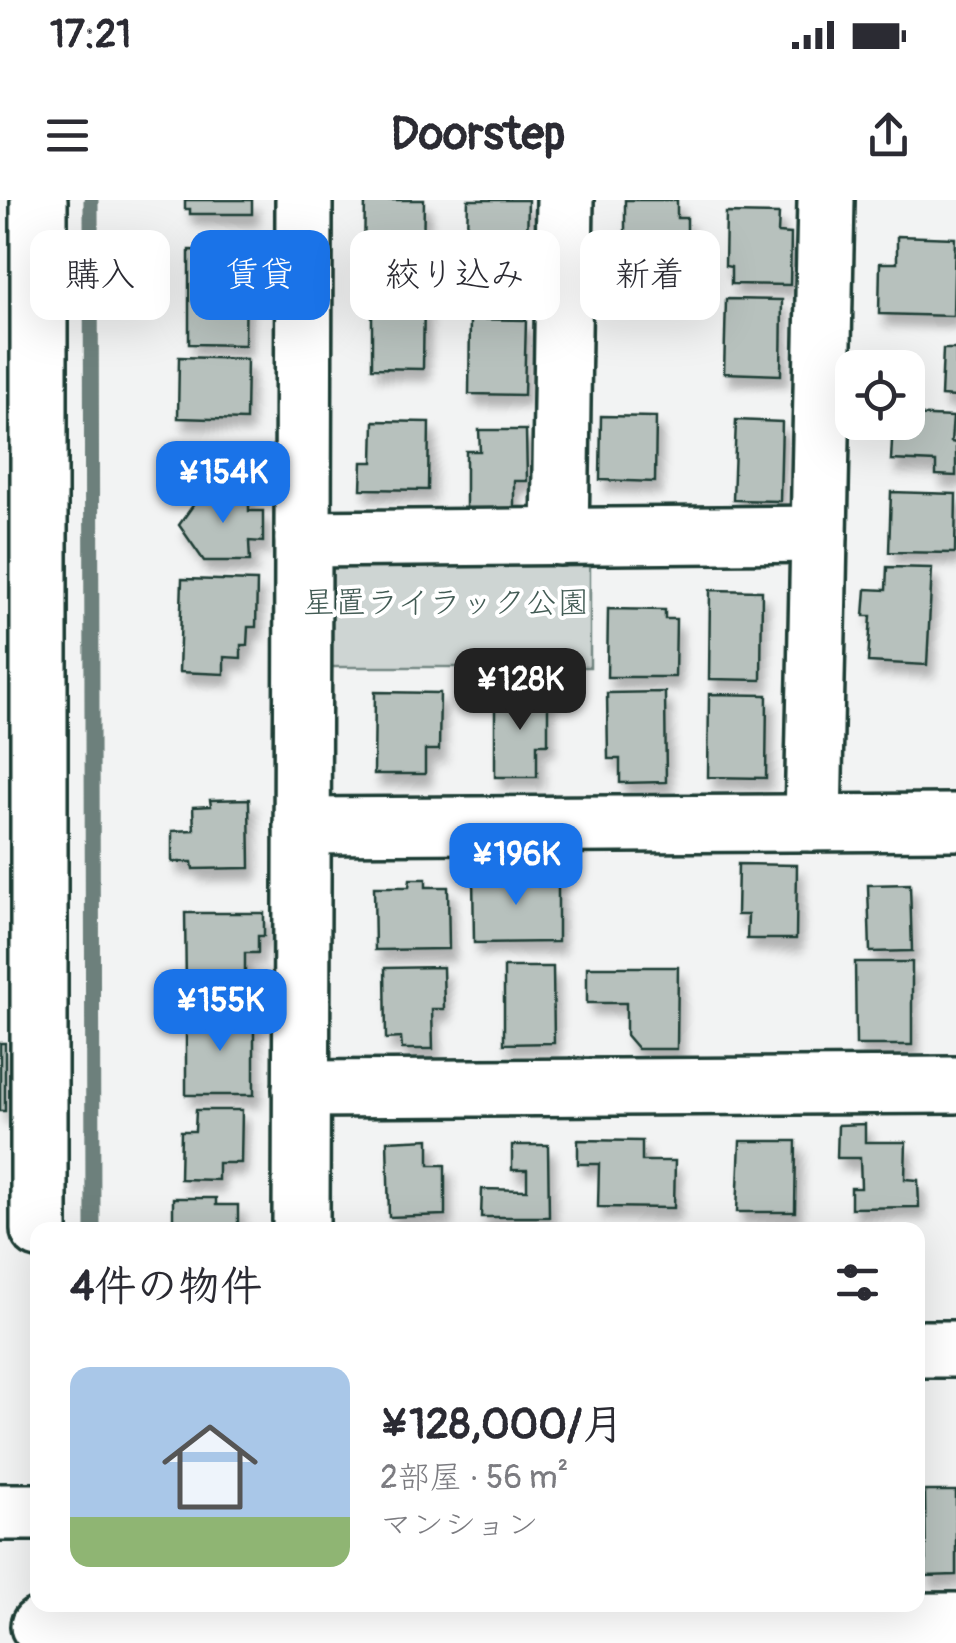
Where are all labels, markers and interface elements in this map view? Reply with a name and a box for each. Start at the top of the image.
text: 17:21 [50,11,131,59]
text: Doorstep [391,107,565,163]
icon: menu [40,108,95,163]
icon: share [861,108,916,163]
chip: 購入 [30,230,170,320]
chip: 賃貸 [190,230,330,320]
chip: 絞り込み [350,230,560,320]
chip: 新着 [580,230,720,320]
map controls [835,350,925,440]
button: locate [835,350,925,440]
pin: ¥154K [153,441,293,526]
text: ¥154K [178,453,268,493]
park label: 星置ライラック公園 [303,583,589,623]
pin: ¥128K [450,648,590,733]
text: ¥128K [476,660,564,700]
pin: ¥196K [446,823,586,908]
text: ¥196K [471,835,561,875]
pin: ¥155K [150,969,290,1054]
text: ¥155K [176,981,264,1021]
icon: filters [830,1255,885,1310]
text: 4件の物件 [70,1261,262,1313]
text: ¥128,000/月 [380,1399,624,1451]
icon: home [150,1407,270,1527]
text: 2部屋 · 56 m² [380,1458,568,1498]
text: マンション [380,1505,539,1545]

